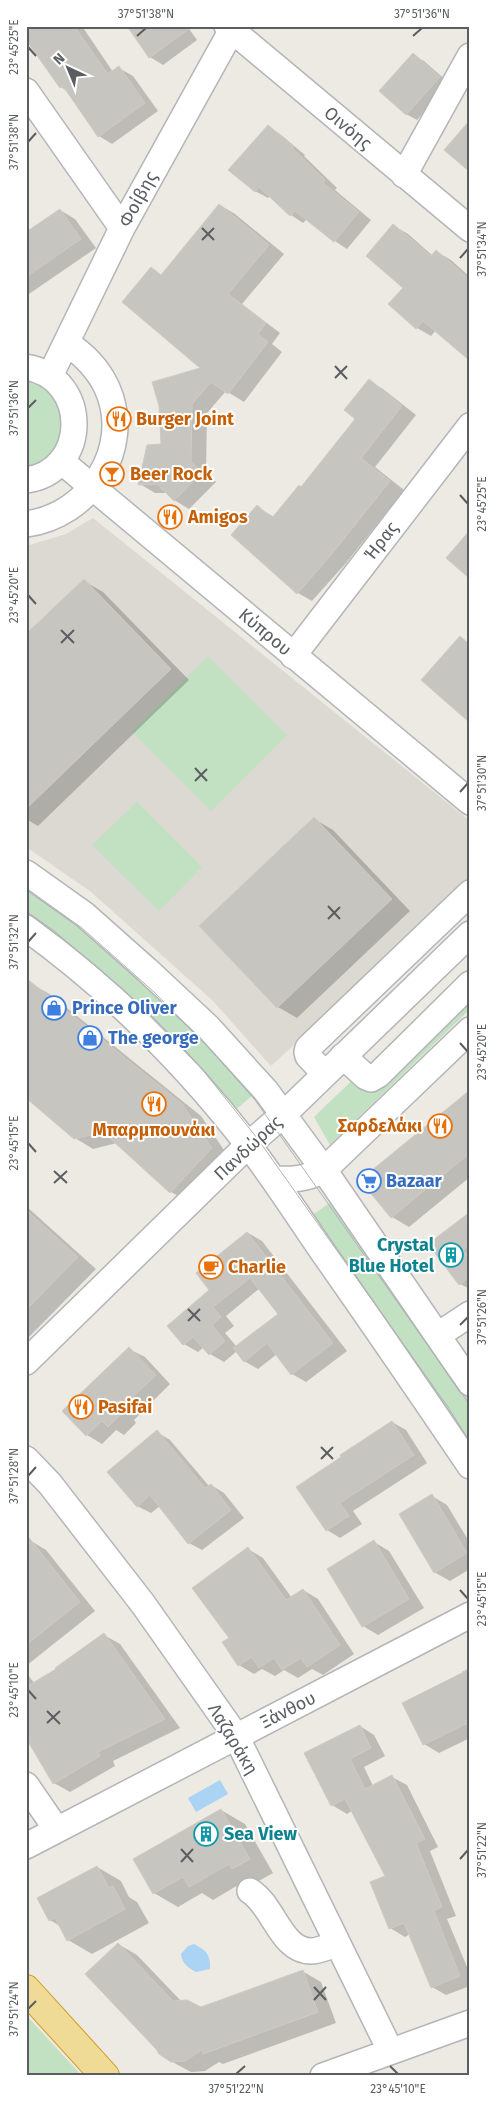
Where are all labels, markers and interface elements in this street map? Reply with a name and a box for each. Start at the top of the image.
text: 37°51'38"N [118,7,174,21]
text: 37°51'36"N [394,7,450,21]
text: 23°45'25"E [7,19,21,75]
north arrow [42,42,92,92]
text: N [50,50,69,68]
street label: Οινόης [320,102,377,155]
text: 37°51'38"N [7,114,21,170]
street label: Φοίβης [114,167,162,231]
text: 37°51'34"N [475,221,489,277]
text: 37°51'36"N [7,380,21,436]
restaurant icon: Burger Joint [106,406,132,432]
place label: Burger Joint [136,408,235,430]
bar icon: Beer Rock [99,461,125,487]
place label: Beer Rock [130,463,213,485]
text: 23°45'25"E [475,476,489,532]
restaurant icon: Amigos [157,504,183,530]
place label: Amigos [187,506,248,528]
street label: Ήρας [359,517,403,565]
text: 23°45'20"E [7,567,21,623]
street label: Κύπρου [234,603,296,661]
text: 37°51'30"N [475,755,489,811]
text: 37°51'32"N [7,914,21,970]
shop icon: Prince Oliver [41,995,67,1021]
place label: Prince Oliver [72,997,177,1019]
text: 23°45'20"E [475,1024,489,1080]
shop icon: The george [77,1025,103,1051]
place label: The george [108,1027,199,1049]
restaurant icon: Μπαρμπουνάκι [141,1091,167,1117]
street label: Πανδώρας [209,1111,287,1185]
restaurant icon: Σαρδελάκι [427,1113,453,1139]
place label: Σαρδελάκι [338,1115,422,1137]
text: 23°45'15"E [7,1116,21,1170]
place label: Μπαρμπουνάκι [93,1119,215,1141]
supermarket icon: Bazaar [356,1168,382,1194]
place label: Bazaar [386,1170,443,1192]
place label: Crystal Blue Hotel [349,1234,435,1277]
building icon: Crystal Blue Hotel [438,1242,464,1268]
cafe icon: Charlie [198,1254,224,1280]
place label: Charlie [228,1256,286,1278]
text: 37°51'26"N [475,1289,489,1345]
restaurant icon: Pasifai [68,1394,94,1420]
place label: Pasifai [98,1396,152,1418]
text: 37°51'28"N [7,1448,21,1504]
text: 23°45'15"E [475,1572,489,1626]
text: 23°45'10"E [7,1662,21,1718]
street label: Ξάνθου [257,1687,319,1733]
street label: Λαζαράκη [203,1699,263,1779]
building icon: Sea View [193,1821,219,1847]
text: 37°51'22"N [475,1822,489,1878]
place label: Sea View [224,1823,297,1845]
text: 37°51'24"N [7,1981,21,2037]
text: 37°51'22"N [208,2082,264,2096]
text: 23°45'10"E [370,2082,426,2096]

